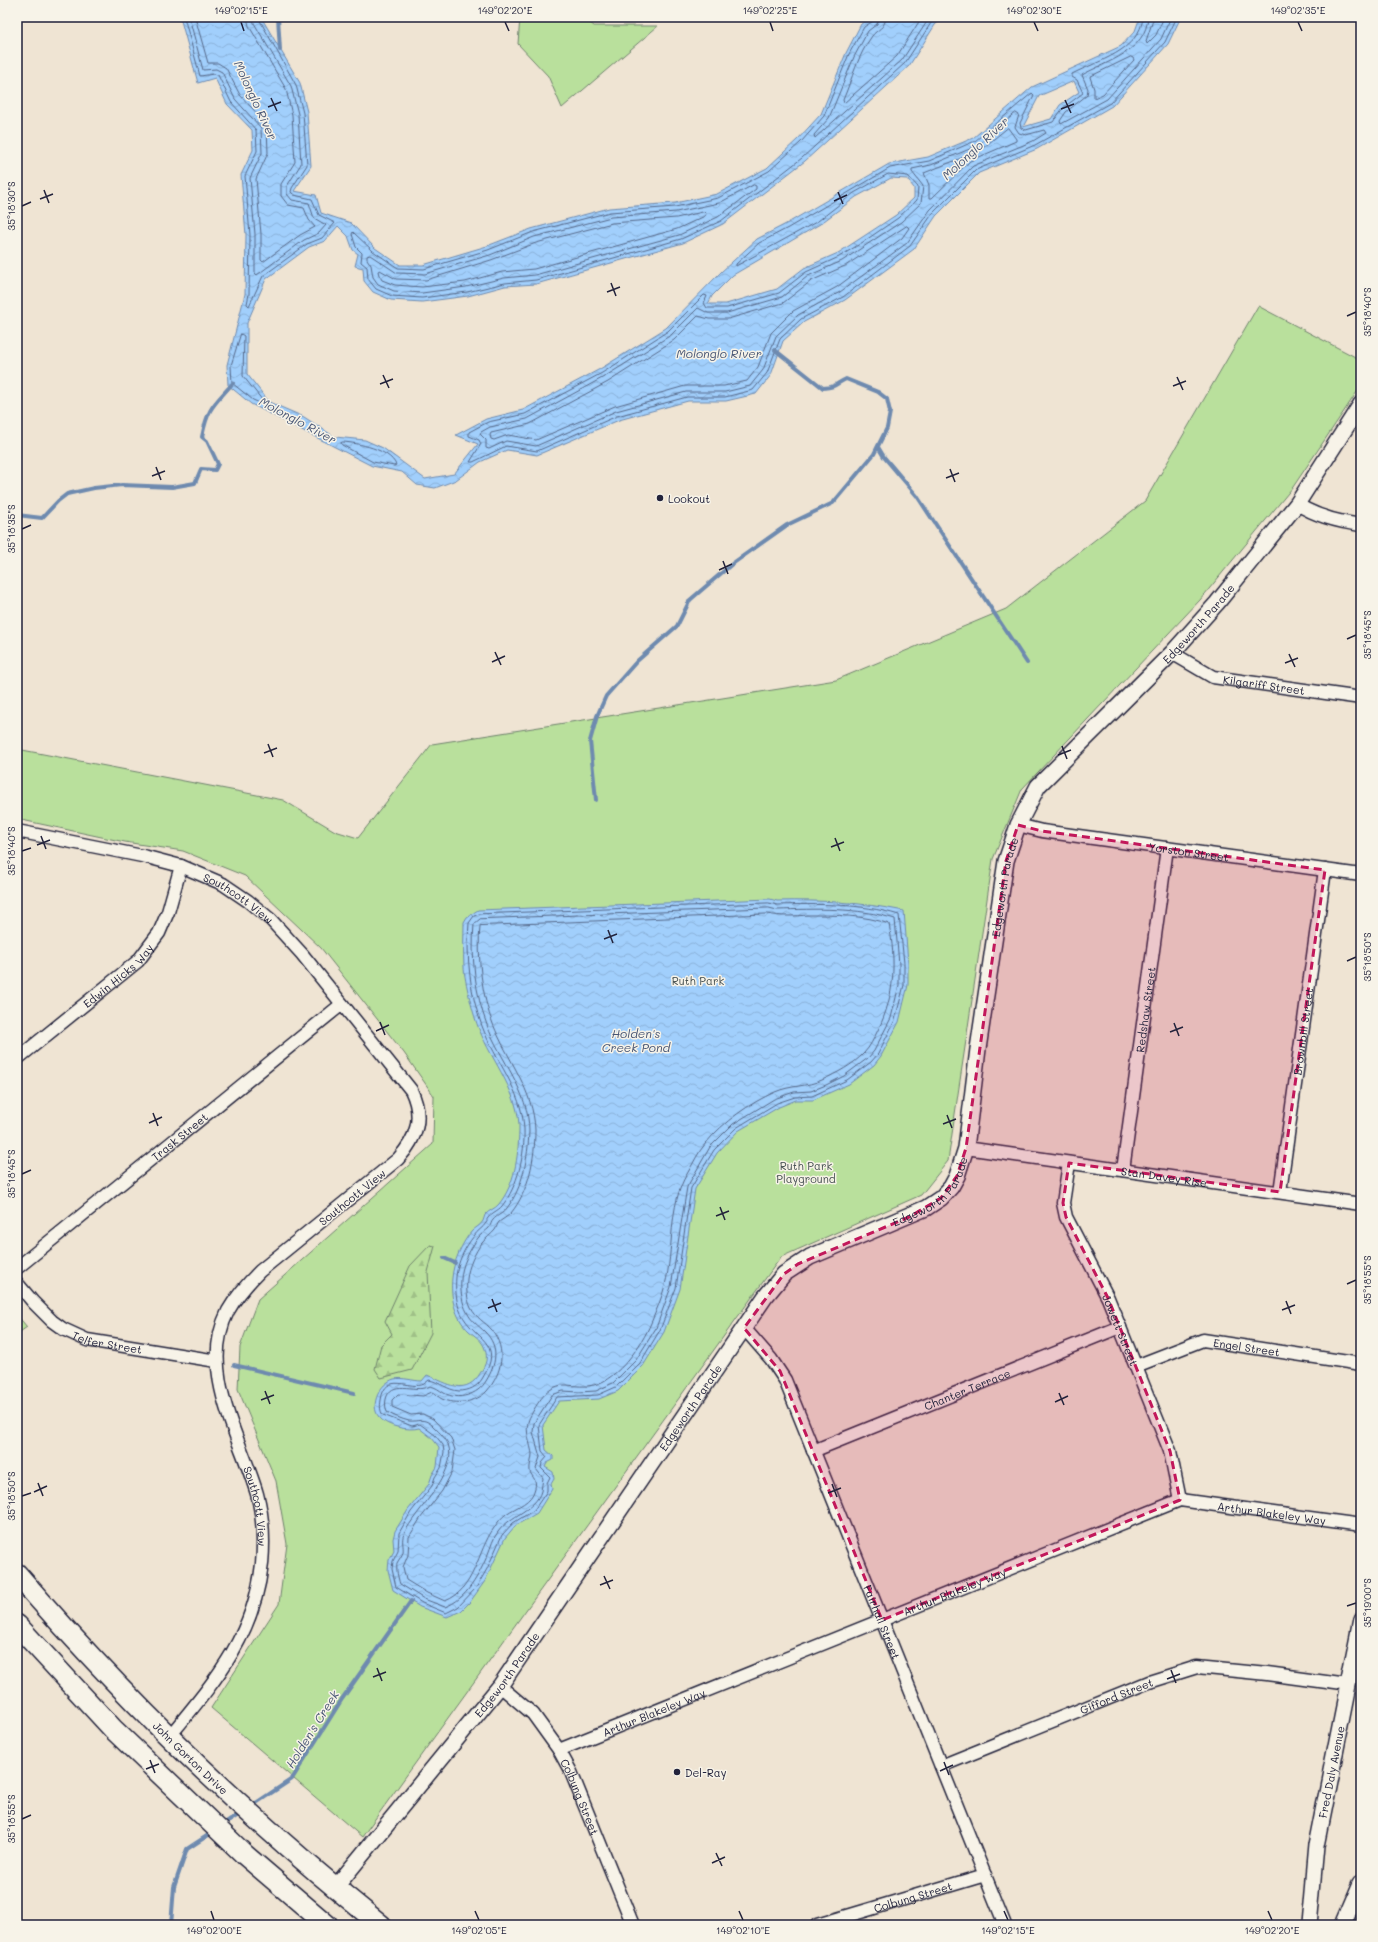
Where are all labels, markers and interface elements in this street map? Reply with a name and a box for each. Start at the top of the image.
text: 149°02'15"E [214,3,268,17]
text: 149°02'20"E [477,3,533,17]
text: 149°02'25"E [743,3,798,17]
text: 149°02'30"E [1006,3,1062,17]
text: 149°02'35"E [1271,3,1326,17]
water label: Molonglo River [231,58,281,142]
water label: Molonglo River [938,113,1012,183]
text: 35°18'30"S [4,181,18,231]
text: 35°18'40"S [1360,287,1374,337]
water label: Molonglo River [676,345,762,361]
water label: Molonglo River [256,393,340,447]
place label: Lookout [668,491,710,506]
marker: Lookout [655,493,665,503]
text: 35°18'35"S [4,504,18,554]
street label: Edgeworth Parade [1159,580,1237,666]
text: 35°18'45"S [1360,610,1374,660]
street label: Kilgariff Street [1222,671,1306,697]
text: 35°18'40"S [4,826,18,876]
street label: Edgeworth Parade [987,835,1021,938]
street label: Yorston Street [1148,838,1230,864]
street label: Southcott View [201,869,277,927]
text: 35°18'50"S [1360,932,1374,982]
street label: Edwin Hicks Way [79,940,156,1011]
street label: Redshaw Street [1132,966,1158,1053]
park label: Ruth Park [672,973,724,988]
street label: Brownbill Street [1289,987,1316,1076]
water label: Holden's Creek Pond [602,1025,672,1055]
street label: Trask Street [148,1109,211,1164]
text: 35°18'45"S [4,1149,18,1199]
street label: Edgeworth Parade [890,1154,970,1229]
park label: Ruth Park Playground [776,1158,836,1186]
street label: Stan Davey Rise [1120,1163,1208,1190]
street label: Southcott View [316,1165,388,1229]
text: 35°18'55"S [1360,1255,1374,1305]
street label: Jowett Street [1099,1291,1142,1368]
street label: Telfer Street [70,1327,143,1356]
street label: Engel Street [1212,1334,1281,1359]
street label: Edgeworth Parade [655,1361,725,1453]
street label: Chanter Terrace [921,1365,1013,1413]
street label: Southcott View [241,1464,270,1546]
text: 35°18'50"S [4,1471,18,1521]
street label: Arthur Blakeley Way [1216,1498,1327,1528]
street label: Arthur Blakeley Way [901,1563,1008,1618]
text: 35°19'00"S [1360,1578,1374,1628]
street label: Fairhall Street [861,1582,904,1661]
street label: Edgeworth Parade [470,1629,542,1720]
street label: Gifford Street [1077,1674,1155,1717]
street label: Arthur Blakeley Way [600,1684,707,1739]
water label: Holden's Creek [282,1687,343,1771]
street label: John Gorton Drive [150,1718,232,1797]
street label: Fred Daly Avenue [1314,1724,1347,1819]
street label: Colbung Street [558,1756,603,1837]
place label: Del-Ray [685,1765,727,1780]
marker: Del-Ray [672,1767,682,1777]
text: 35°18'55"S [4,1794,18,1844]
street label: Colbung Street [872,1878,954,1915]
text: 149°02'00"E [186,1923,242,1937]
text: 149°02'05"E [451,1923,507,1937]
text: 149°02'10"E [716,1923,770,1937]
text: 149°02'15"E [981,1923,1035,1937]
text: 149°02'20"E [1244,1923,1300,1937]

